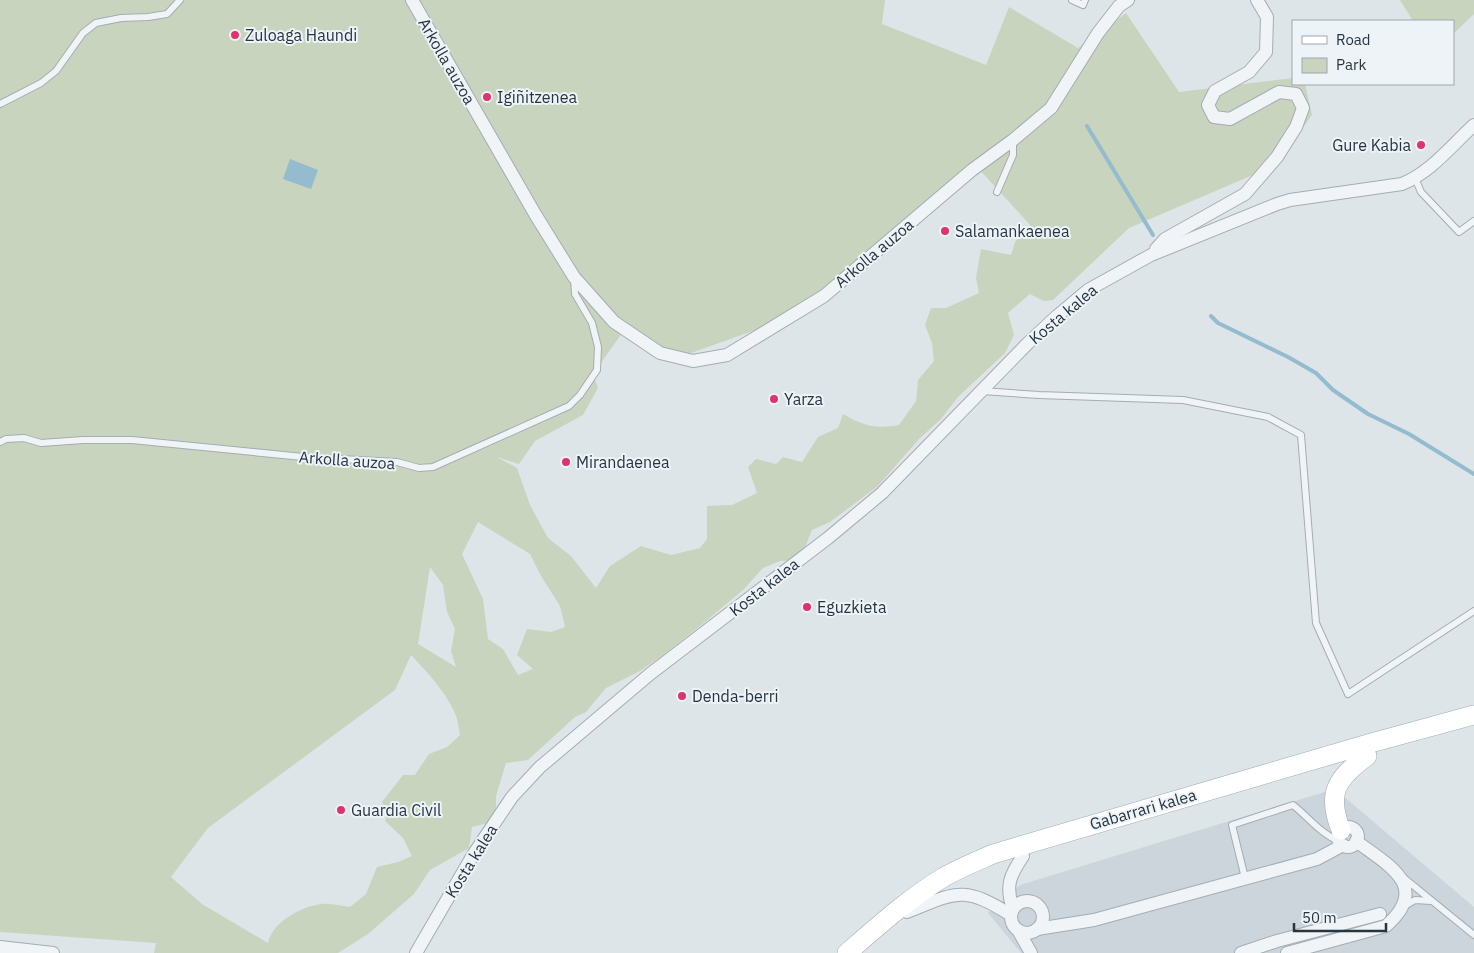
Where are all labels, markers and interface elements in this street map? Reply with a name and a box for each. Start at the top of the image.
street label: Arkolla auzoa [414,14,480,108]
legend [1292,20,1454,85]
place label: Zuloaga Haundi [245,25,357,45]
marker: Zuloaga Haundi [229,29,241,41]
text: Road [1336,30,1371,49]
text: Park [1336,55,1366,74]
place label: Igiñitzenea [497,87,577,107]
marker: Igiñitzenea [481,91,493,103]
place label: Gure Kabia [1332,135,1411,155]
marker: Gure Kabia [1415,139,1427,151]
street label: Arkolla auzoa [831,214,918,292]
place label: Salamankaenea [955,221,1070,241]
marker: Salamankaenea [939,225,951,237]
street label: Kosta kalea [1025,279,1102,348]
place label: Yarza [784,389,824,409]
marker: Yarza [768,393,780,405]
street label: Arkolla auzoa [298,447,396,473]
place label: Mirandaenea [576,452,670,472]
marker: Mirandaenea [560,456,572,468]
street label: Kosta kalea [725,553,803,620]
place label: Eguzkieta [817,597,887,617]
marker: Eguzkieta [801,601,813,613]
place label: Denda-berri [692,686,779,706]
marker: Denda-berri [676,690,688,702]
street label: Gabarrari kalea [1087,784,1199,834]
place label: Guardia Civil [351,800,441,820]
marker: Guardia Civil [335,804,347,816]
street label: Kosta kalea [441,820,502,901]
scale bar [1294,900,1386,932]
text: 50 m [1302,908,1337,927]

